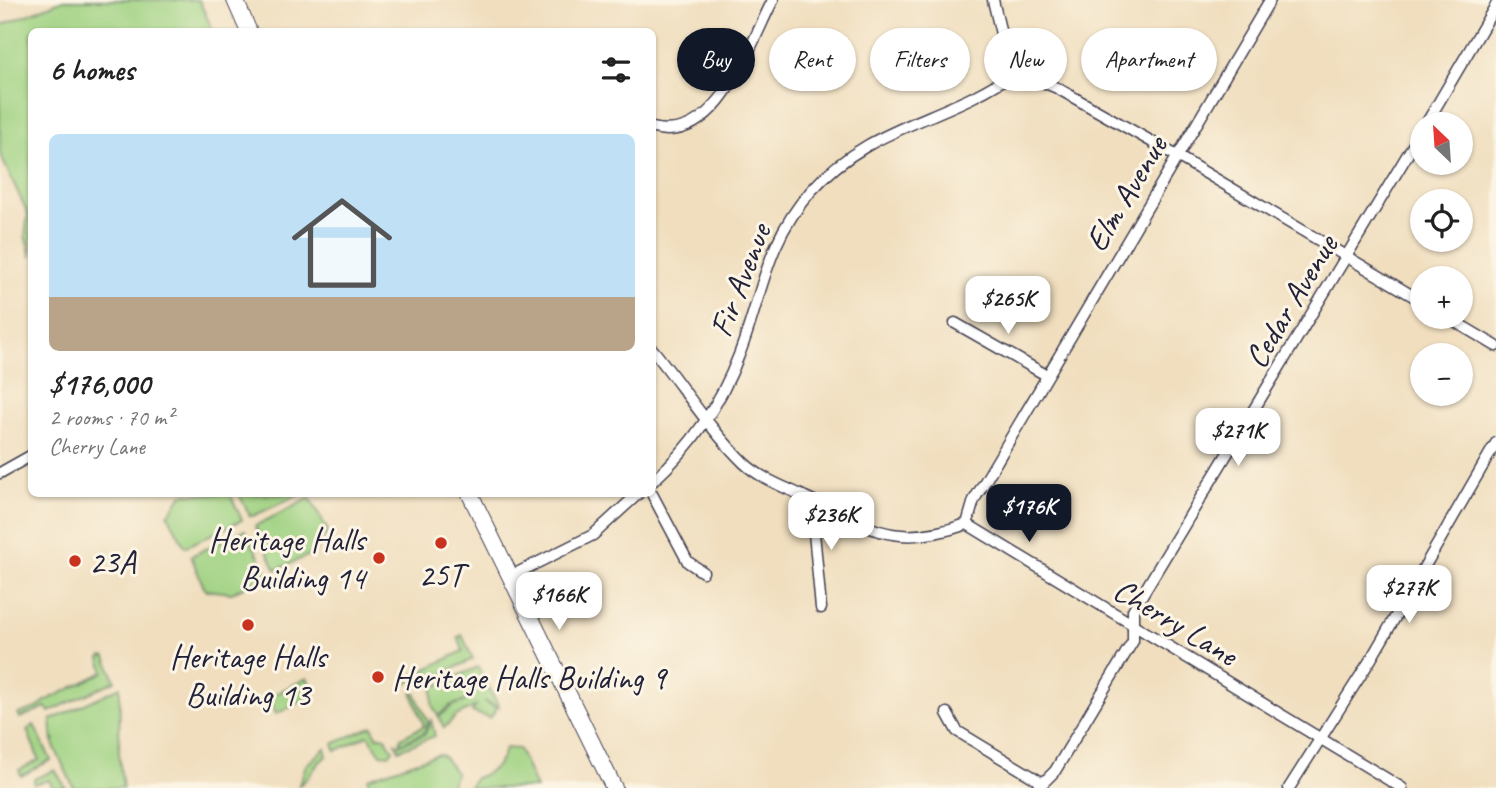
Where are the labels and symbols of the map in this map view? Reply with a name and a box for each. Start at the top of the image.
north arrow [1410,112,1474,175]
street label: Elm Avenue [1075,126,1178,259]
street label: Fir Avenue [699,216,781,343]
street label: Cedar Avenue [1235,225,1348,376]
pin: $265K [959,276,1057,336]
pin: $271K [1189,408,1287,468]
pin: $176K [980,484,1078,544]
pin: $236K [782,492,880,552]
place label: Heritage Halls Building 14 [209,519,368,599]
marker: 25T [433,535,449,551]
place label: 23A [89,541,137,583]
marker: Heritage Halls Building 14 [371,550,387,566]
marker: 23A [67,553,83,569]
place label: 25T [419,554,470,596]
pin: $277K [1360,566,1458,625]
street label: Cherry Lane [1106,568,1247,676]
pin: $166K [510,572,608,632]
marker: Heritage Halls Building 13 [240,617,256,633]
place label: Heritage Halls Building 13 [170,636,329,716]
place label: Heritage Halls Building 9 [392,657,669,699]
marker: Heritage Halls Building 9 [370,669,386,685]

